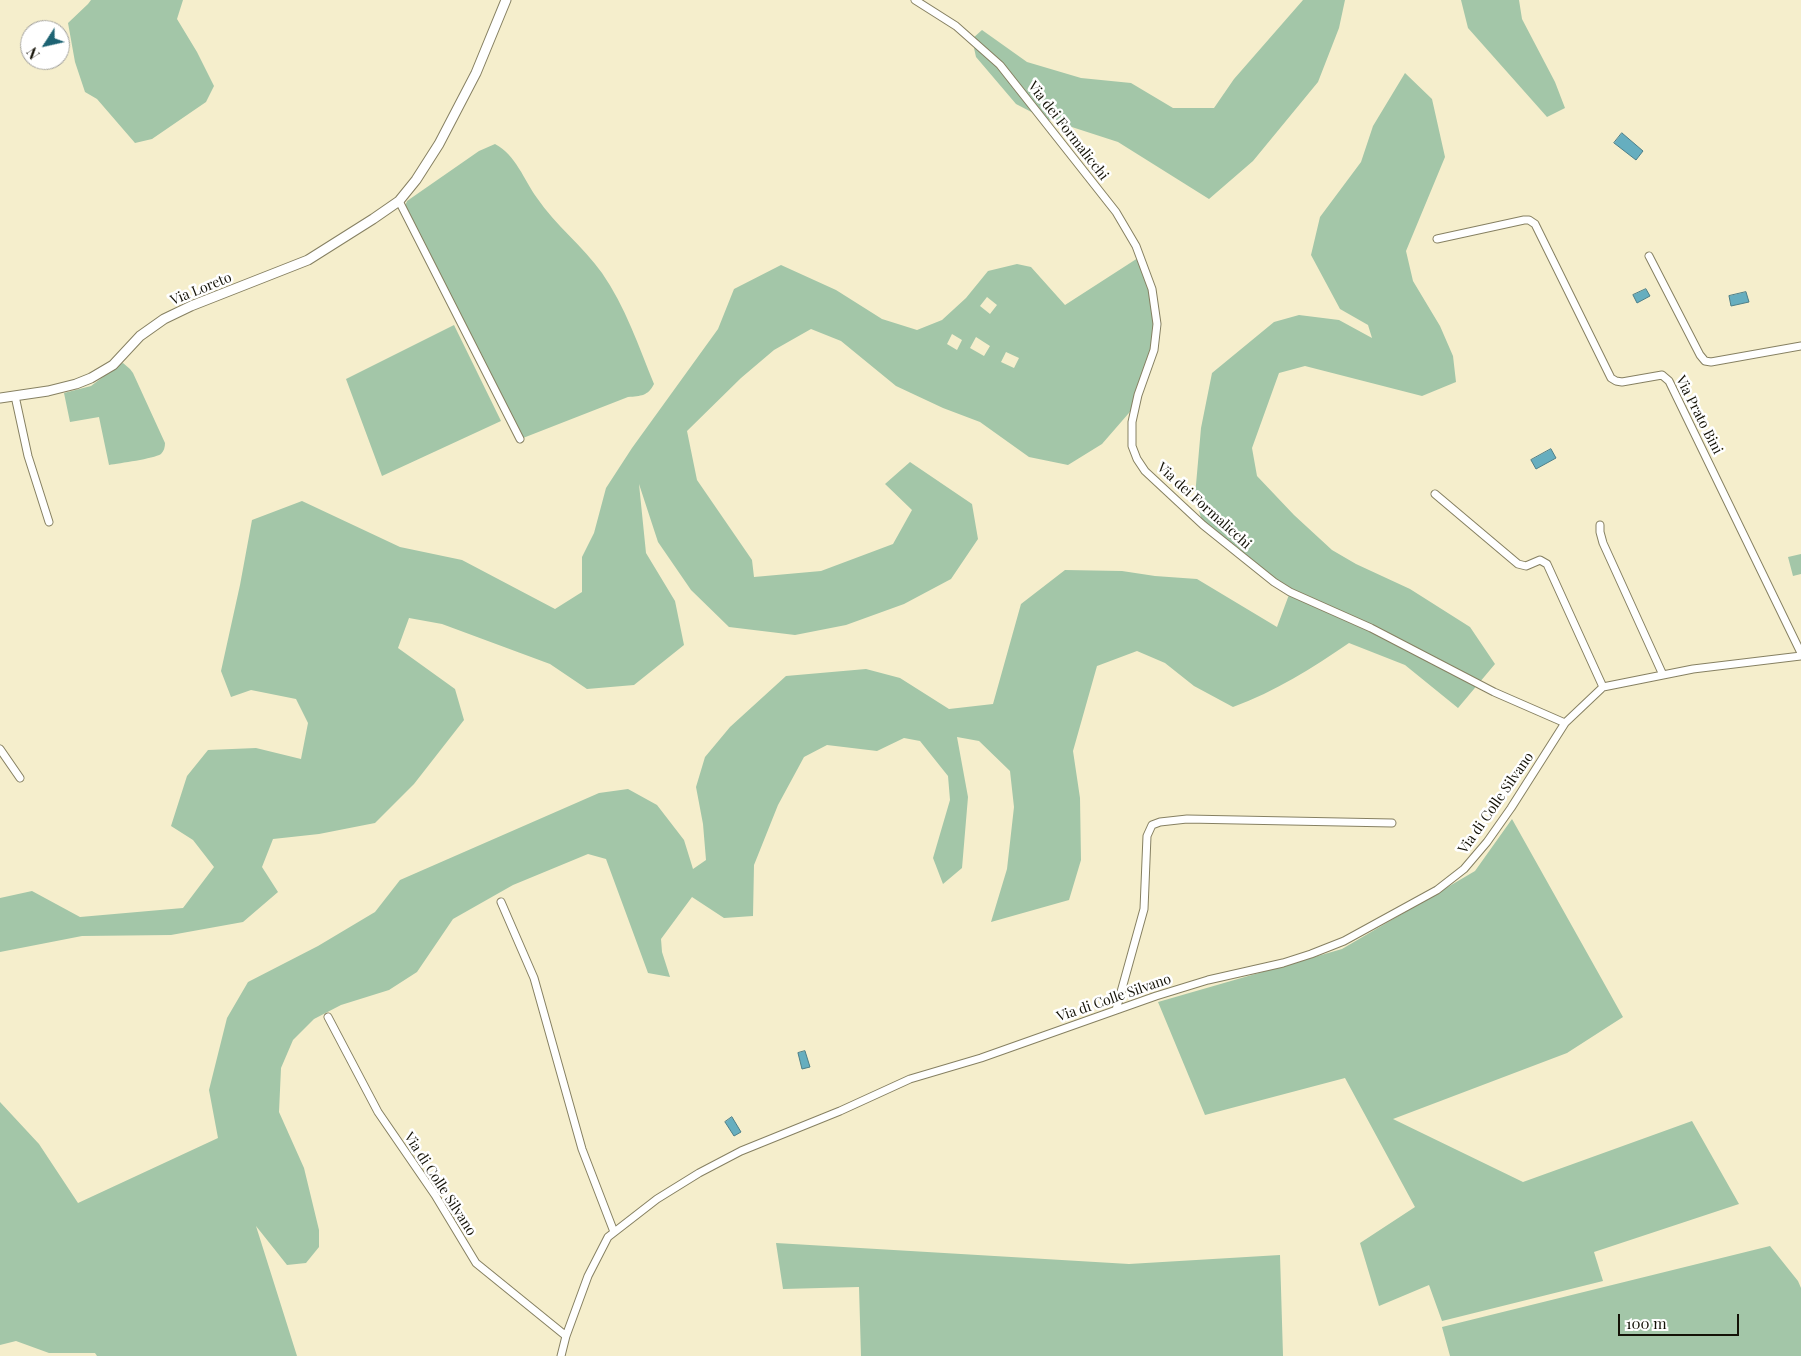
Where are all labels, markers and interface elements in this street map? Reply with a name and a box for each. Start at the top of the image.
north arrow [20,20,70,70]
text: N [22,44,44,63]
street label: Via dei Formalicchi [1024,78,1112,184]
street label: Via Loreto [168,269,234,309]
street label: Via Prato Bini [1672,373,1726,457]
street label: Via dei Formalicchi [1154,459,1254,553]
street label: Via di Colle Silvano [1455,749,1537,857]
street label: Via di Colle Silvano [1055,971,1173,1025]
street label: Via di Colle Silvano [400,1129,480,1239]
scale bar [1621,1304,1742,1336]
text: 100 m [1626,1313,1667,1333]

